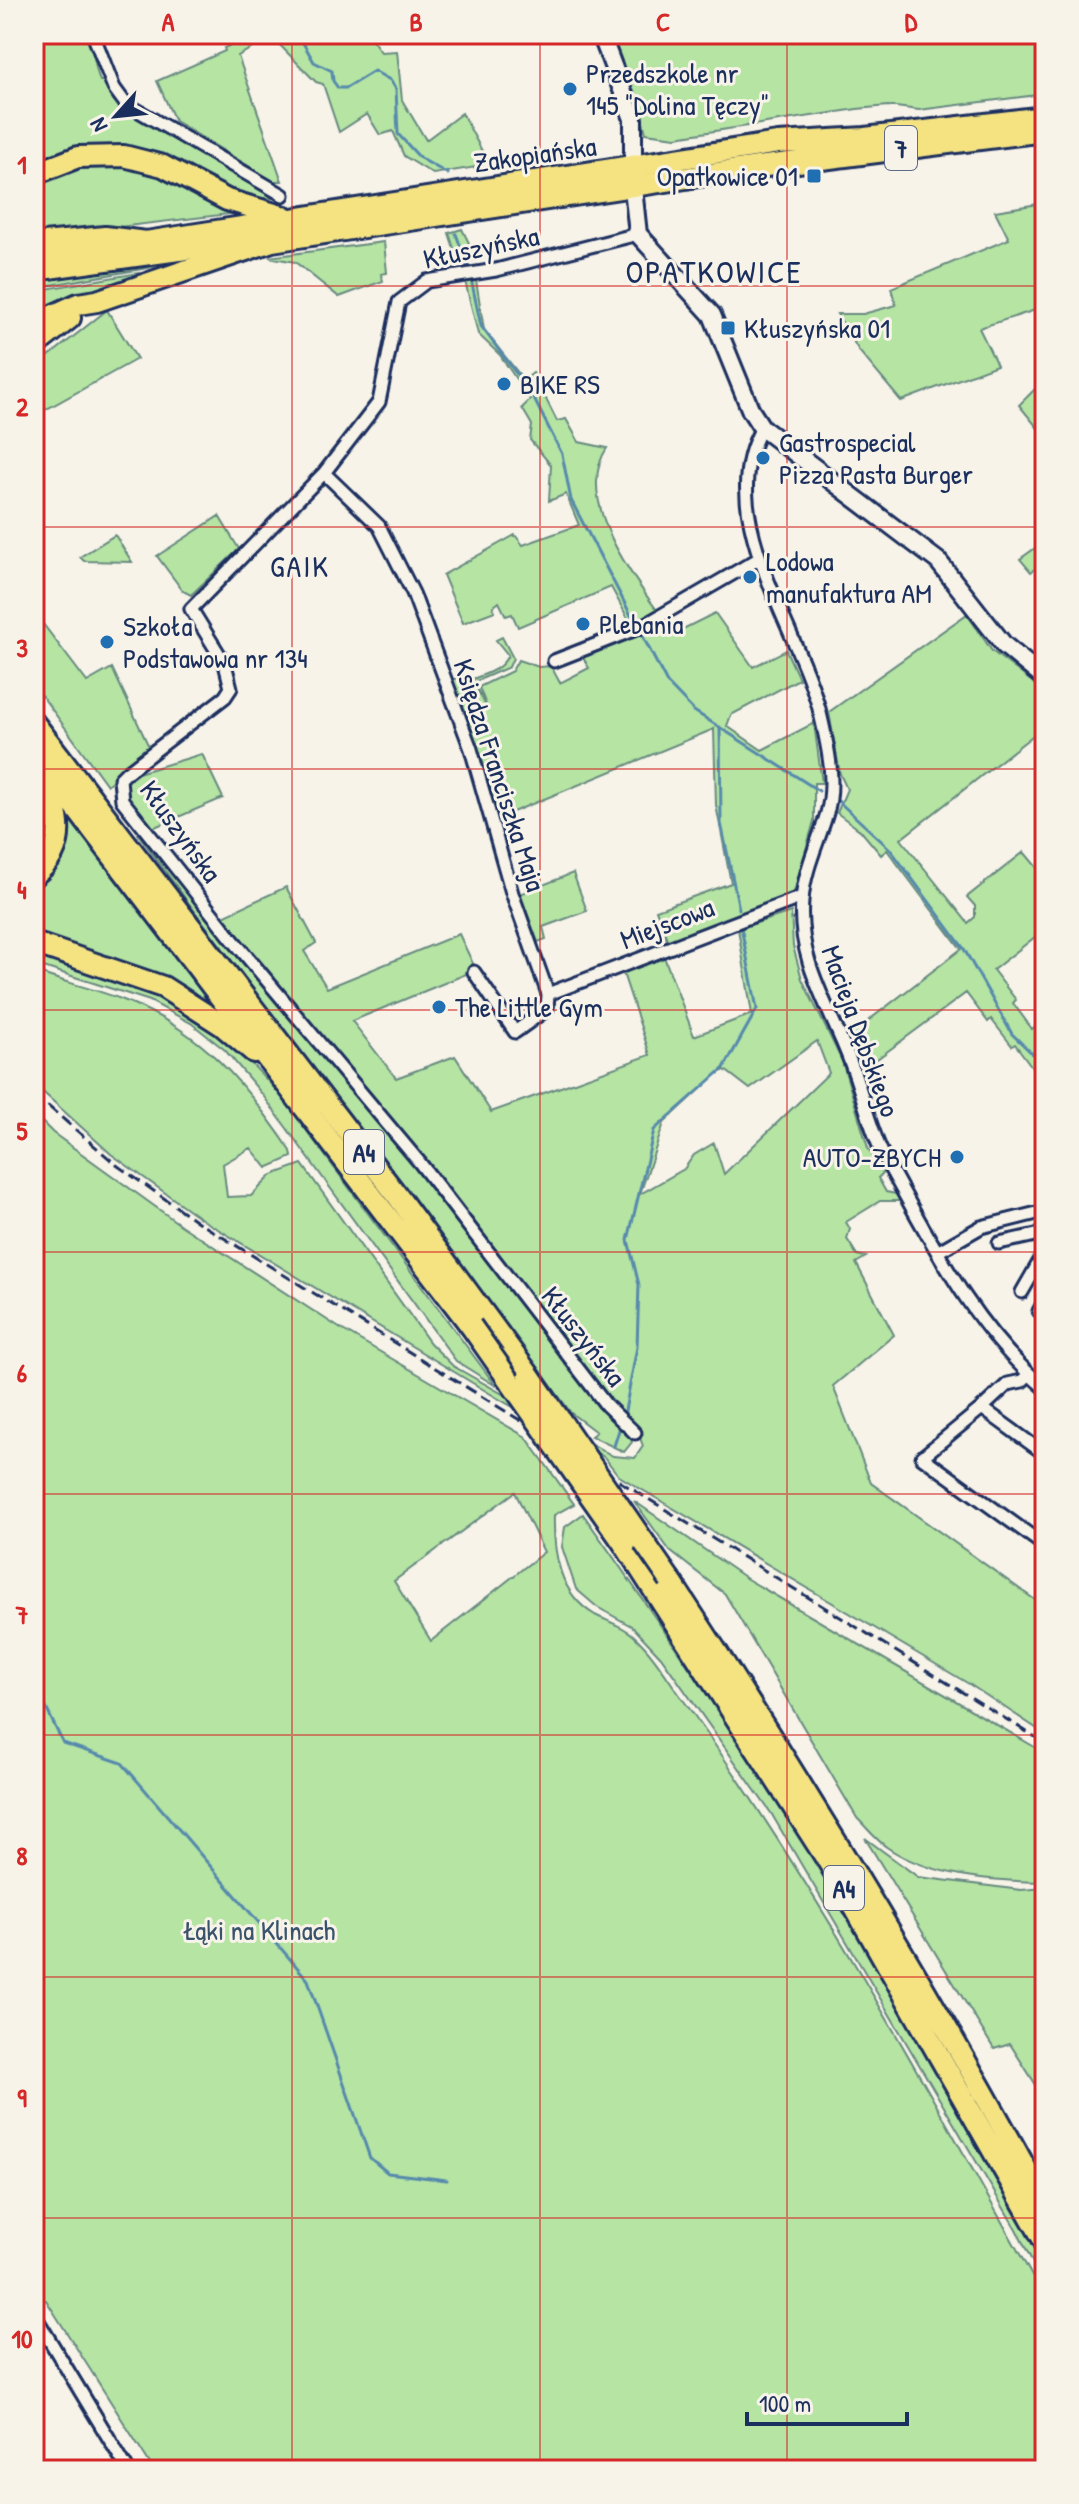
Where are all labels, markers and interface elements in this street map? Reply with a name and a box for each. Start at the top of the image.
text: A [162,4,175,39]
text: B [409,4,423,39]
text: C [656,4,670,39]
text: D [905,4,918,39]
place label: Przedszkole nr 145 "Dolina Tęczy" [586,54,769,124]
north arrow [76,76,156,156]
marker: Przedszkole nr 145 "Dolina Tęczy" [561,80,579,98]
text: N [82,113,114,137]
road number: 7 [885,126,917,170]
street label: Zakopiańska [471,127,599,181]
text: 1 [17,147,27,182]
place label: Opatkowice 01 [657,157,798,195]
marker: Opatkowice 01 [805,167,823,185]
street label: Kłuszyńska [420,216,542,278]
district label: OPATKOWICE [625,250,803,293]
place label: Kłuszyńska 01 [744,309,890,347]
marker: Kłuszyńska 01 [719,319,737,337]
place label: BIKE RS [520,365,600,403]
marker: BIKE RS [495,375,513,393]
text: 2 [16,389,29,424]
place label: Gastrospecial Pizza Pasta Burger [779,423,973,493]
marker: Gastrospecial Pizza Pasta Burger [754,449,772,467]
place label: Lodowa manufaktura AM [766,542,932,612]
district label: GAIK [270,546,330,586]
marker: Lodowa manufaktura AM [741,568,759,586]
place label: Plebania [599,605,684,643]
place label: Szkoła Podstawowa nr 134 [123,607,308,677]
marker: Plebania [574,615,592,633]
text: 3 [16,630,28,665]
marker: Szkoła Podstawowa nr 134 [98,633,116,651]
street label: Księdza Franciszka Maja [445,654,555,896]
street label: Kłuszyńska [131,772,231,890]
text: 4 [17,872,27,907]
street label: Miejscowa [615,888,719,958]
street label: Macieja Dębskiego [812,940,910,1122]
place label: The Little Gym [455,988,603,1026]
marker: The Little Gym [430,998,448,1016]
text: 5 [17,1113,28,1148]
road number: A4 [344,1130,384,1174]
place label: AUTO-ZBYCH [803,1138,941,1176]
marker: AUTO-ZBYCH [948,1148,966,1166]
street label: Kłuszyńska [533,1278,635,1394]
text: 6 [17,1355,28,1390]
text: 7 [15,1597,29,1632]
text: 8 [16,1838,28,1873]
road number: A4 [824,1866,864,1910]
park label: Łąki na Klinach [183,1911,336,1949]
text: 9 [17,2080,27,2115]
text: 10 [11,2321,33,2356]
scale bar [747,2376,907,2426]
text: 100 m [759,2387,811,2419]

